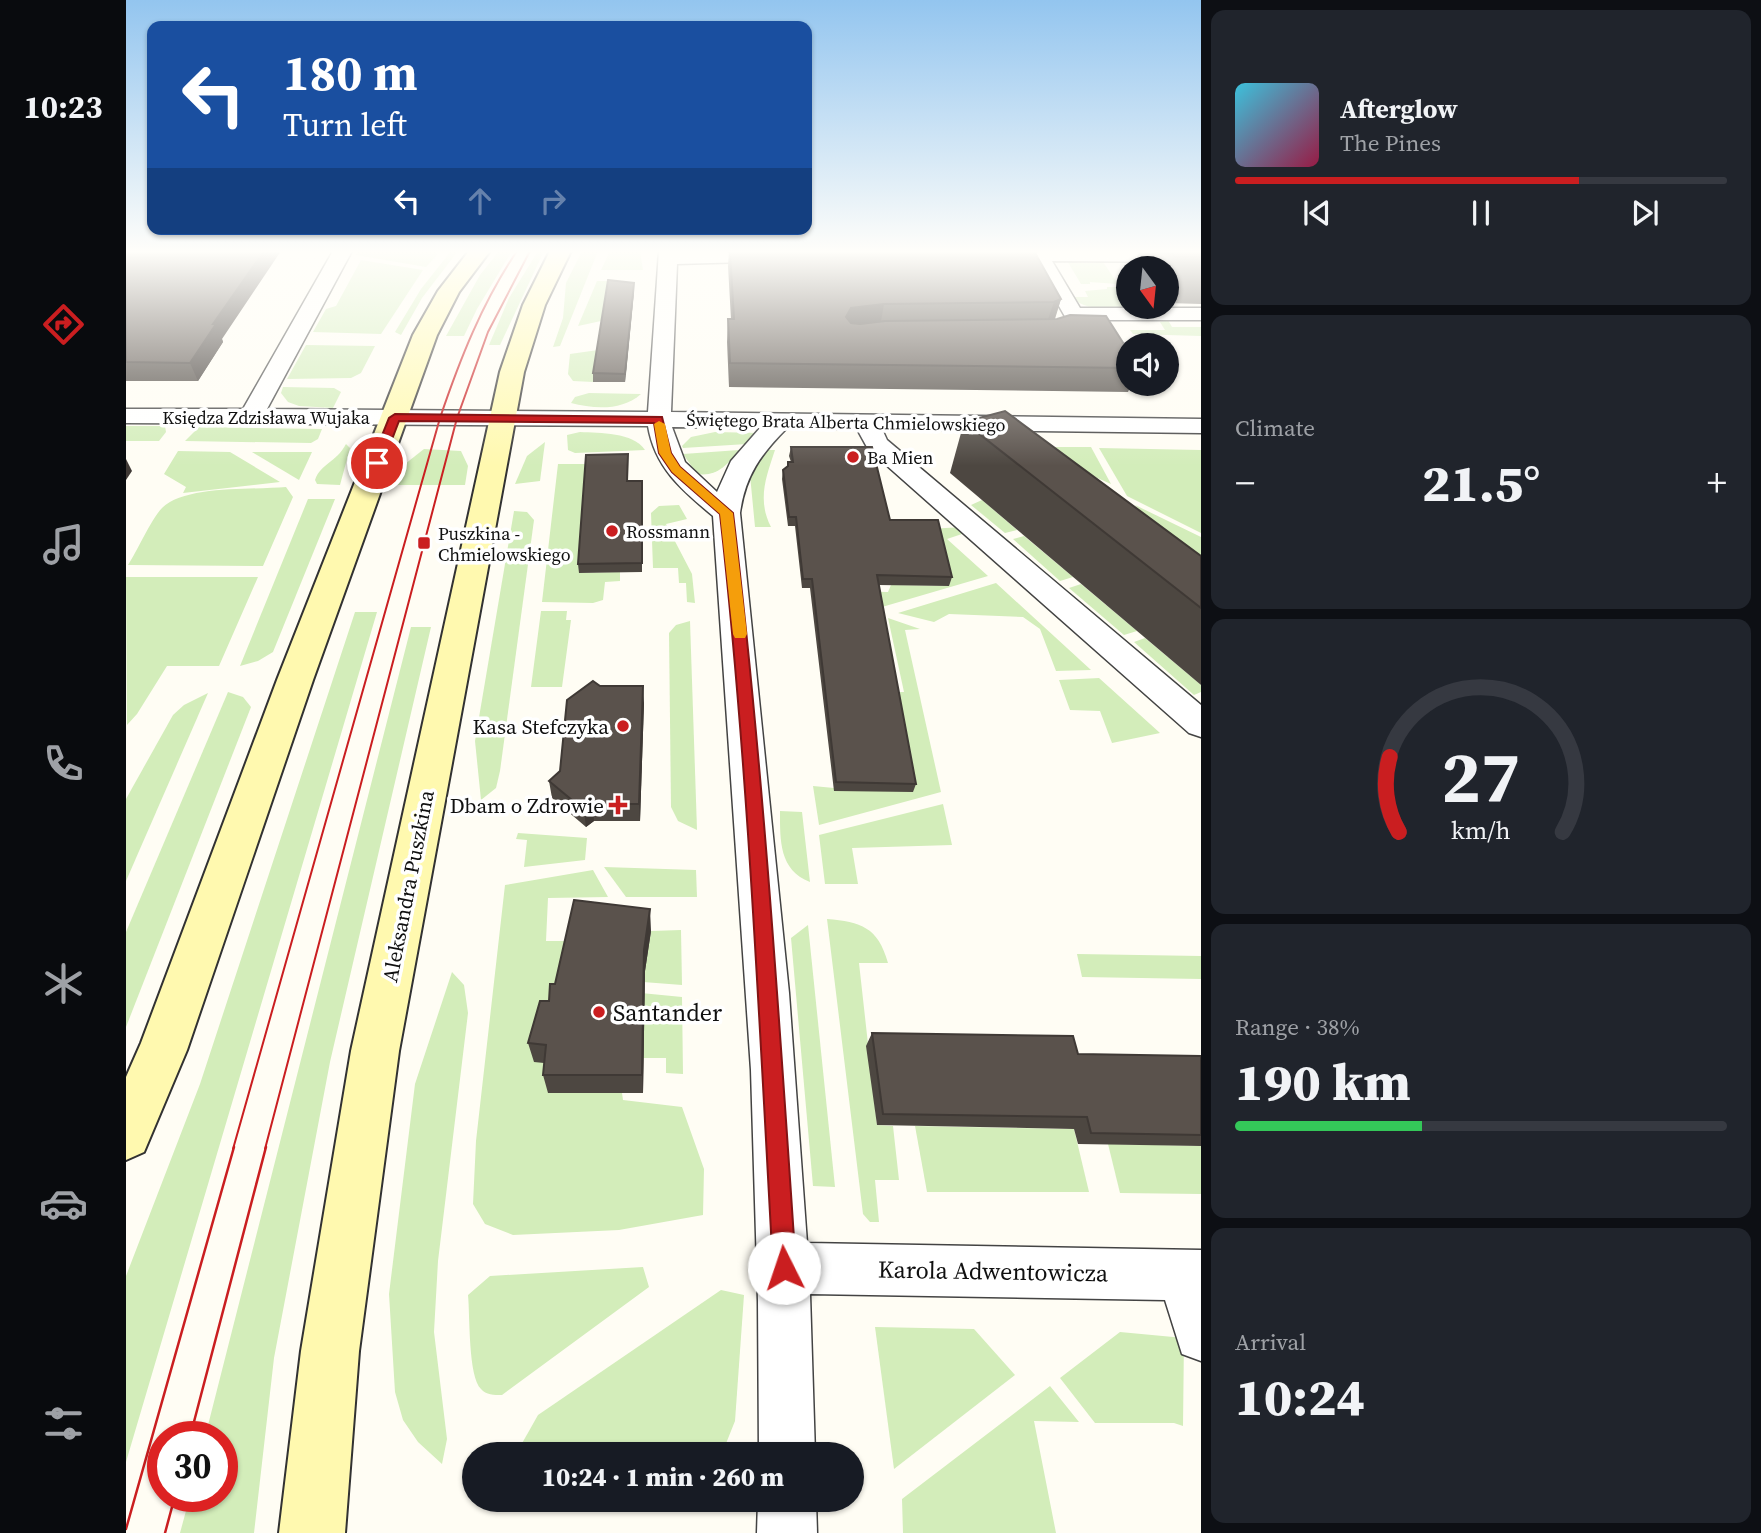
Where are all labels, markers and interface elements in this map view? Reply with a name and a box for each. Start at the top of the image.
text: 180 m [283,39,418,106]
icon: left [168,49,259,140]
text: 10:23 [24,85,102,129]
text: Afterglow [1340,91,1458,127]
text: Turn left [283,103,407,147]
text: The Pines [1340,127,1441,159]
icon: left [388,182,426,220]
icon: ahead [461,182,499,220]
icon: right [534,182,572,220]
icon: previous [1298,194,1336,232]
icon: pause [1462,194,1500,232]
icon: next [1626,194,1664,232]
north arrow [1116,256,1180,318]
map controls [1116,256,1179,396]
icon: directions [39,300,88,349]
button: sound [1116,333,1179,396]
street label: Księdza Zdzisława Wujaka [162,405,371,430]
street label: Świętego Brata Alberta Chmielowskiego [686,407,1006,437]
text: Climate [1235,412,1315,444]
pin [347,433,407,493]
icon: arrive [358,444,396,482]
place label: Ba Mien [867,445,933,470]
text: 21.5° [1422,447,1540,518]
marker: Ba Mien [845,449,861,465]
text: − [1235,457,1255,509]
text: + [1707,457,1727,509]
place label: Rossmann [626,519,710,544]
icon: music [39,520,88,569]
place label: Puszkina - Chmielowskiego [438,521,571,567]
marker: Rossmann [604,523,620,539]
marker: Puszkina - Chmielowskiego [416,535,432,551]
place label: Kasa Stefczyka [473,712,609,741]
marker: Kasa Stefczyka [615,718,631,734]
text: 27 [1442,728,1520,827]
icon: phone [39,739,88,788]
street label: Aleksandra Puszkina [375,787,441,984]
place label: Dbam o Zdrowie [450,791,604,820]
marker: Dbam o Zdrowie [610,797,626,813]
text: km/h [1451,813,1511,847]
icon: climate [39,959,88,1008]
place label: Santander [613,996,722,1029]
marker: Santander [591,1004,607,1020]
text: Range · 38% [1235,1011,1360,1043]
text: 190 km [1235,1046,1411,1117]
icon: car [39,1179,88,1228]
position arrow [747,1231,821,1305]
street label: Karola Adwentowicza [878,1252,1109,1290]
text: Arrival [1235,1326,1306,1358]
text: 10:24 [1235,1361,1365,1432]
icon: filters [39,1399,88,1448]
speed limit sign: 30 [147,1421,238,1512]
text: 10:24 · 1 min · 260 m [542,1459,784,1495]

